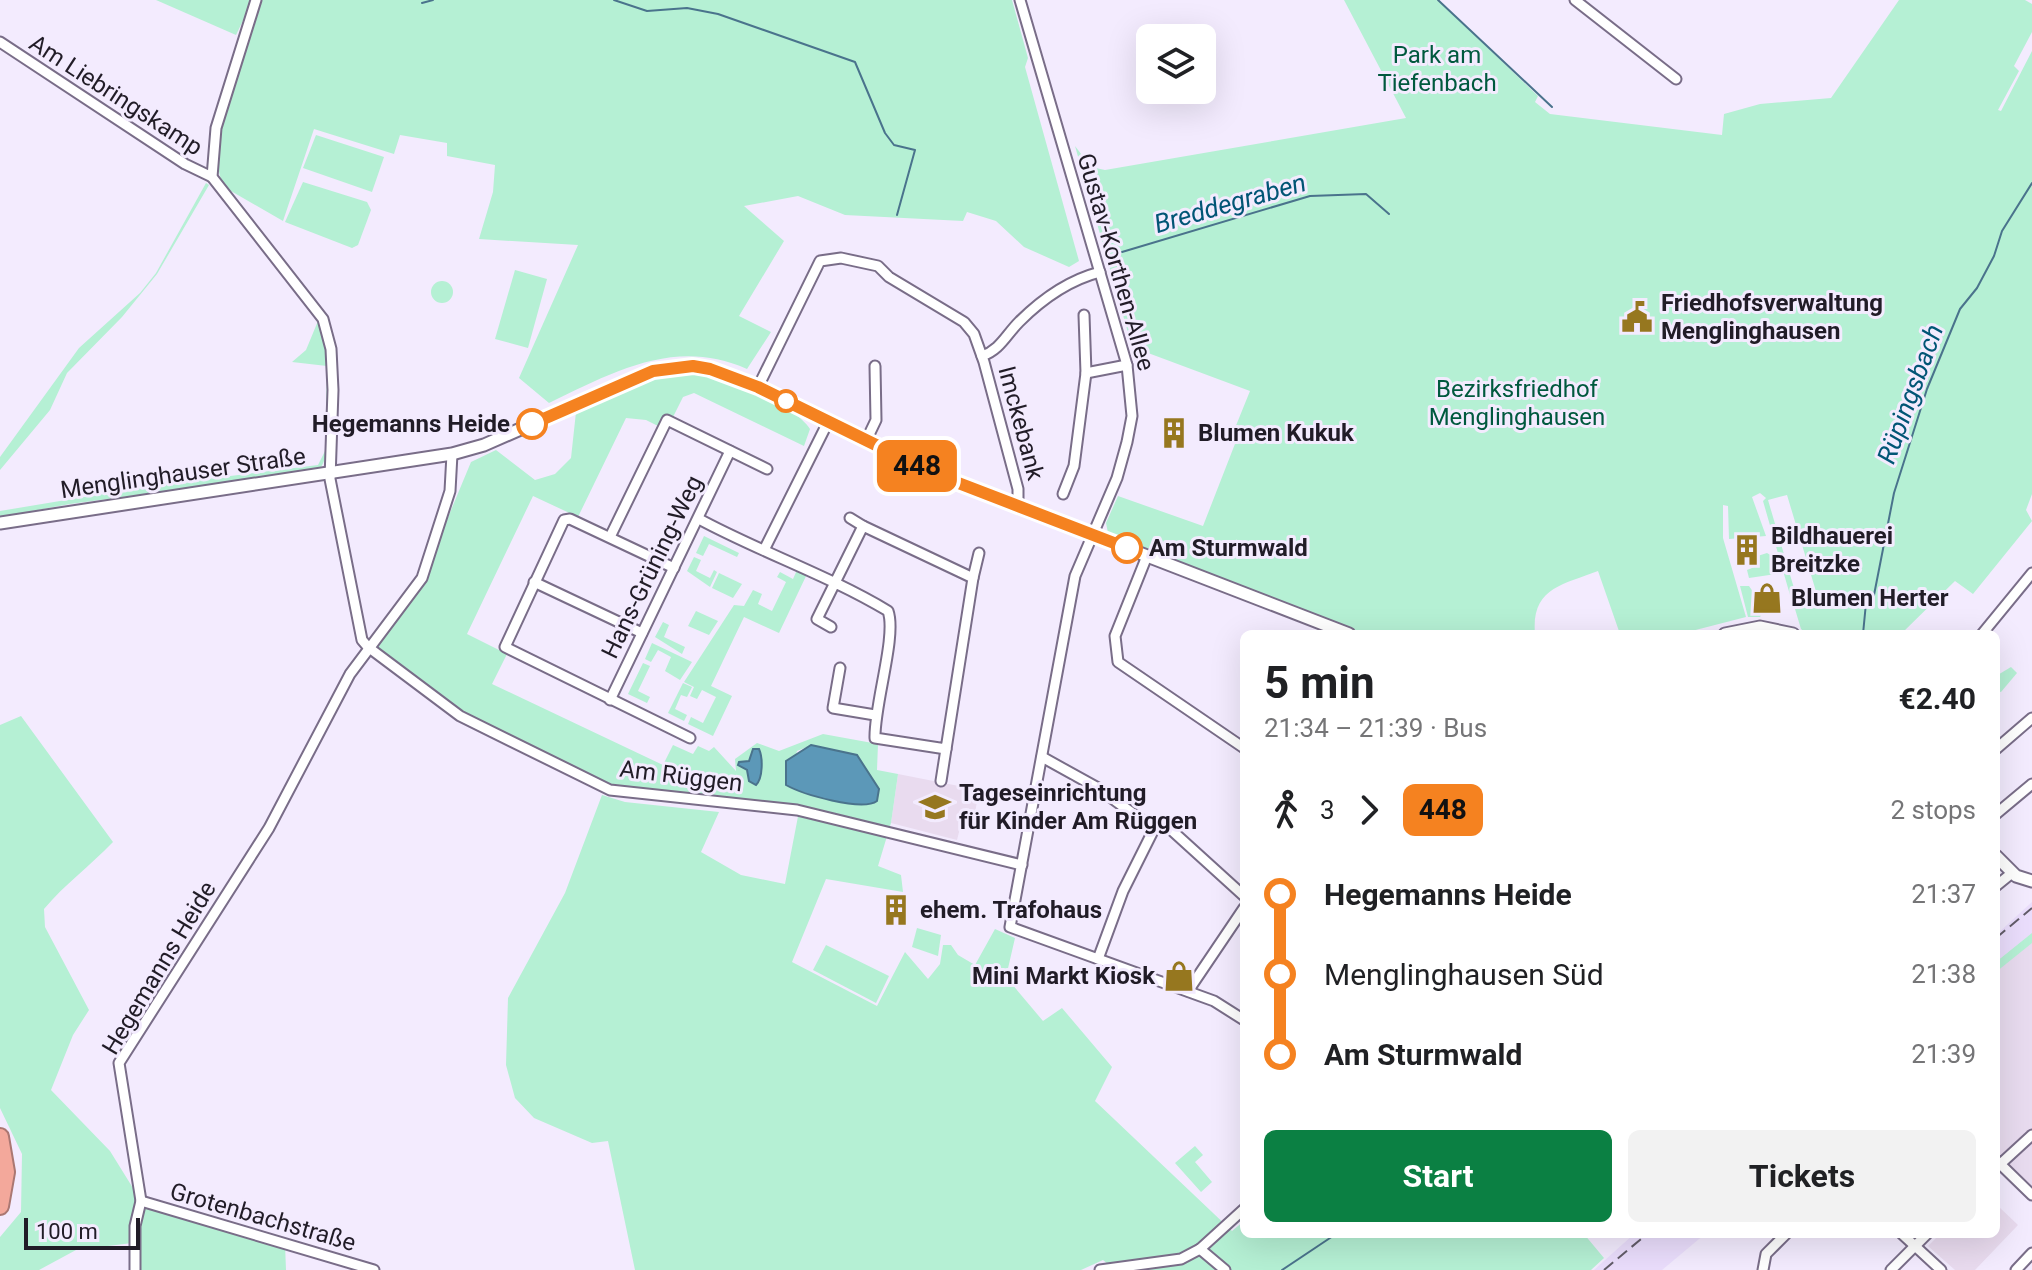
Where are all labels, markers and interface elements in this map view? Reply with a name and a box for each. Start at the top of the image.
map controls [1136,24,1216,104]
button: layers [1136,24,1216,104]
street label: Am Liebringskamp [24,29,208,161]
park label: Park am Tiefenbach [1377,41,1497,97]
street label: Gustav-Korthen-Allee [1072,150,1160,374]
water label: Breddegraben [1151,167,1309,239]
place label: Friedhofsverwaltung Menglinghausen [1661,289,1883,345]
public building icon: Friedhofsverwaltung Menglinghausen [1620,300,1654,334]
water label: Rüpingsbach [1871,320,1949,468]
street label: Imckebank [992,363,1050,484]
park label: Bezirksfriedhof Menglinghausen [1429,375,1605,431]
unlabelled marker [775,390,797,412]
marker: Hegemanns Heide [517,409,547,439]
place label: Hegemanns Heide [312,410,510,438]
building icon: Blumen Kukuk [1157,416,1191,450]
place label: Blumen Kukuk [1198,419,1355,447]
line badge: 448 [871,440,963,492]
street label: Menglinghauser Straße [59,442,307,504]
text: 448 [893,449,941,482]
street label: Hans-Grüning-Weg [596,471,708,663]
place label: Bildhauerei Breitzke [1771,522,1893,578]
marker: Am Sturmwald [1112,533,1142,563]
building icon: Bildhauerei Breitzke [1730,533,1764,567]
place label: Am Sturmwald [1149,534,1308,562]
shop icon: Blumen Herter [1750,581,1784,615]
place label: Blumen Herter [1791,584,1949,612]
text: 5 min [1264,657,1375,709]
text: €2.40 [1898,681,1976,716]
text: 21:34 – 21:39 · Bus [1264,713,1487,743]
street label: Am Rüggen [618,755,744,797]
place label: Tageseinrichtung für Kinder Am Rüggen [959,779,1197,835]
icon: walk [1264,788,1308,832]
icon: forward [1347,788,1391,832]
school or university icon: Tageseinrichtung für Kinder Am Rüggen [918,790,952,824]
text: 448 [1419,793,1467,826]
text: 3 [1320,795,1335,825]
text: 2 stops [1890,795,1976,825]
street label: Hegemanns Heide [96,876,222,1060]
text: Hegemanns Heide [1324,877,1572,912]
text: 21:37 [1911,879,1976,909]
building icon: ehem. Trafohaus [879,893,913,927]
place label: ehem. Trafohaus [920,896,1102,924]
text: Menglinghausen Süd [1324,957,1604,992]
shop icon: Mini Markt Kiosk [1162,959,1196,993]
text: 21:38 [1911,959,1976,989]
place label: Mini Markt Kiosk [972,962,1156,990]
text: Am Sturmwald [1324,1037,1522,1072]
text: 21:39 [1911,1039,1976,1069]
button: Start [1264,1130,1612,1222]
button: Tickets [1628,1130,1976,1222]
street label: Grotenbachstraße [167,1177,359,1257]
scale bar [24,1214,140,1250]
text: 100 m [36,1219,98,1244]

